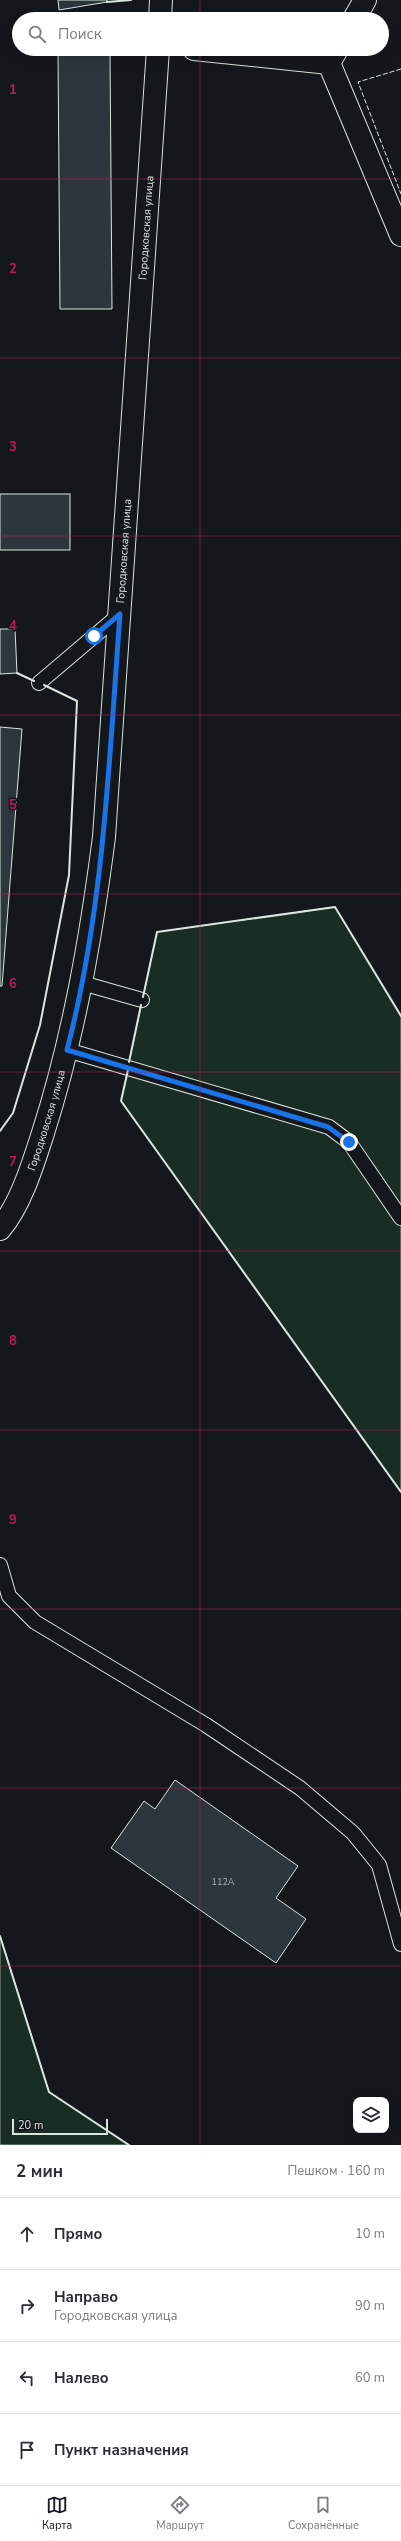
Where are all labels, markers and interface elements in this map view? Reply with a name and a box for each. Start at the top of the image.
search box [12,12,389,56]
icon: search [26,23,48,45]
text: Поиск [58,24,102,44]
text: 1 [9,81,17,99]
street label: Городковская улица [135,175,157,281]
text: 2 [9,260,17,278]
text: 3 [9,438,17,456]
street label: Городковская улица [113,498,135,604]
text: 4 [9,617,17,635]
route start [85,627,103,645]
text: 5 [9,796,17,814]
text: 6 [9,975,17,993]
street label: Городковская улица [24,1068,68,1173]
route end [340,1133,358,1151]
text: 7 [9,1153,17,1171]
text: 8 [9,1332,17,1350]
text: 9 [9,1511,17,1529]
house number: 112А [212,1876,235,1888]
map controls [353,2097,389,2133]
button: layers [353,2097,389,2133]
scale bar [12,2117,108,2136]
text: 20 m [18,2118,43,2133]
text: 2 мин [16,2160,63,2183]
text: Пешком · 160 m [287,2162,385,2180]
icon: ahead [16,2223,38,2245]
text: Прямо [54,2224,102,2244]
text: 10 m [355,2225,385,2243]
text: Направо [54,2287,118,2307]
icon: right [16,2295,38,2317]
text: 90 m [355,2297,385,2315]
text: Городковская улица [54,2307,178,2325]
icon: left [16,2367,38,2389]
text: Налево [54,2368,109,2388]
text: 60 m [355,2369,385,2387]
icon: arrive [16,2439,38,2461]
text: Пункт назначения [54,2440,189,2460]
tab: Карта [42,2494,72,2533]
tab: Маршрут [156,2494,204,2533]
tab: Сохранённые [288,2494,359,2533]

